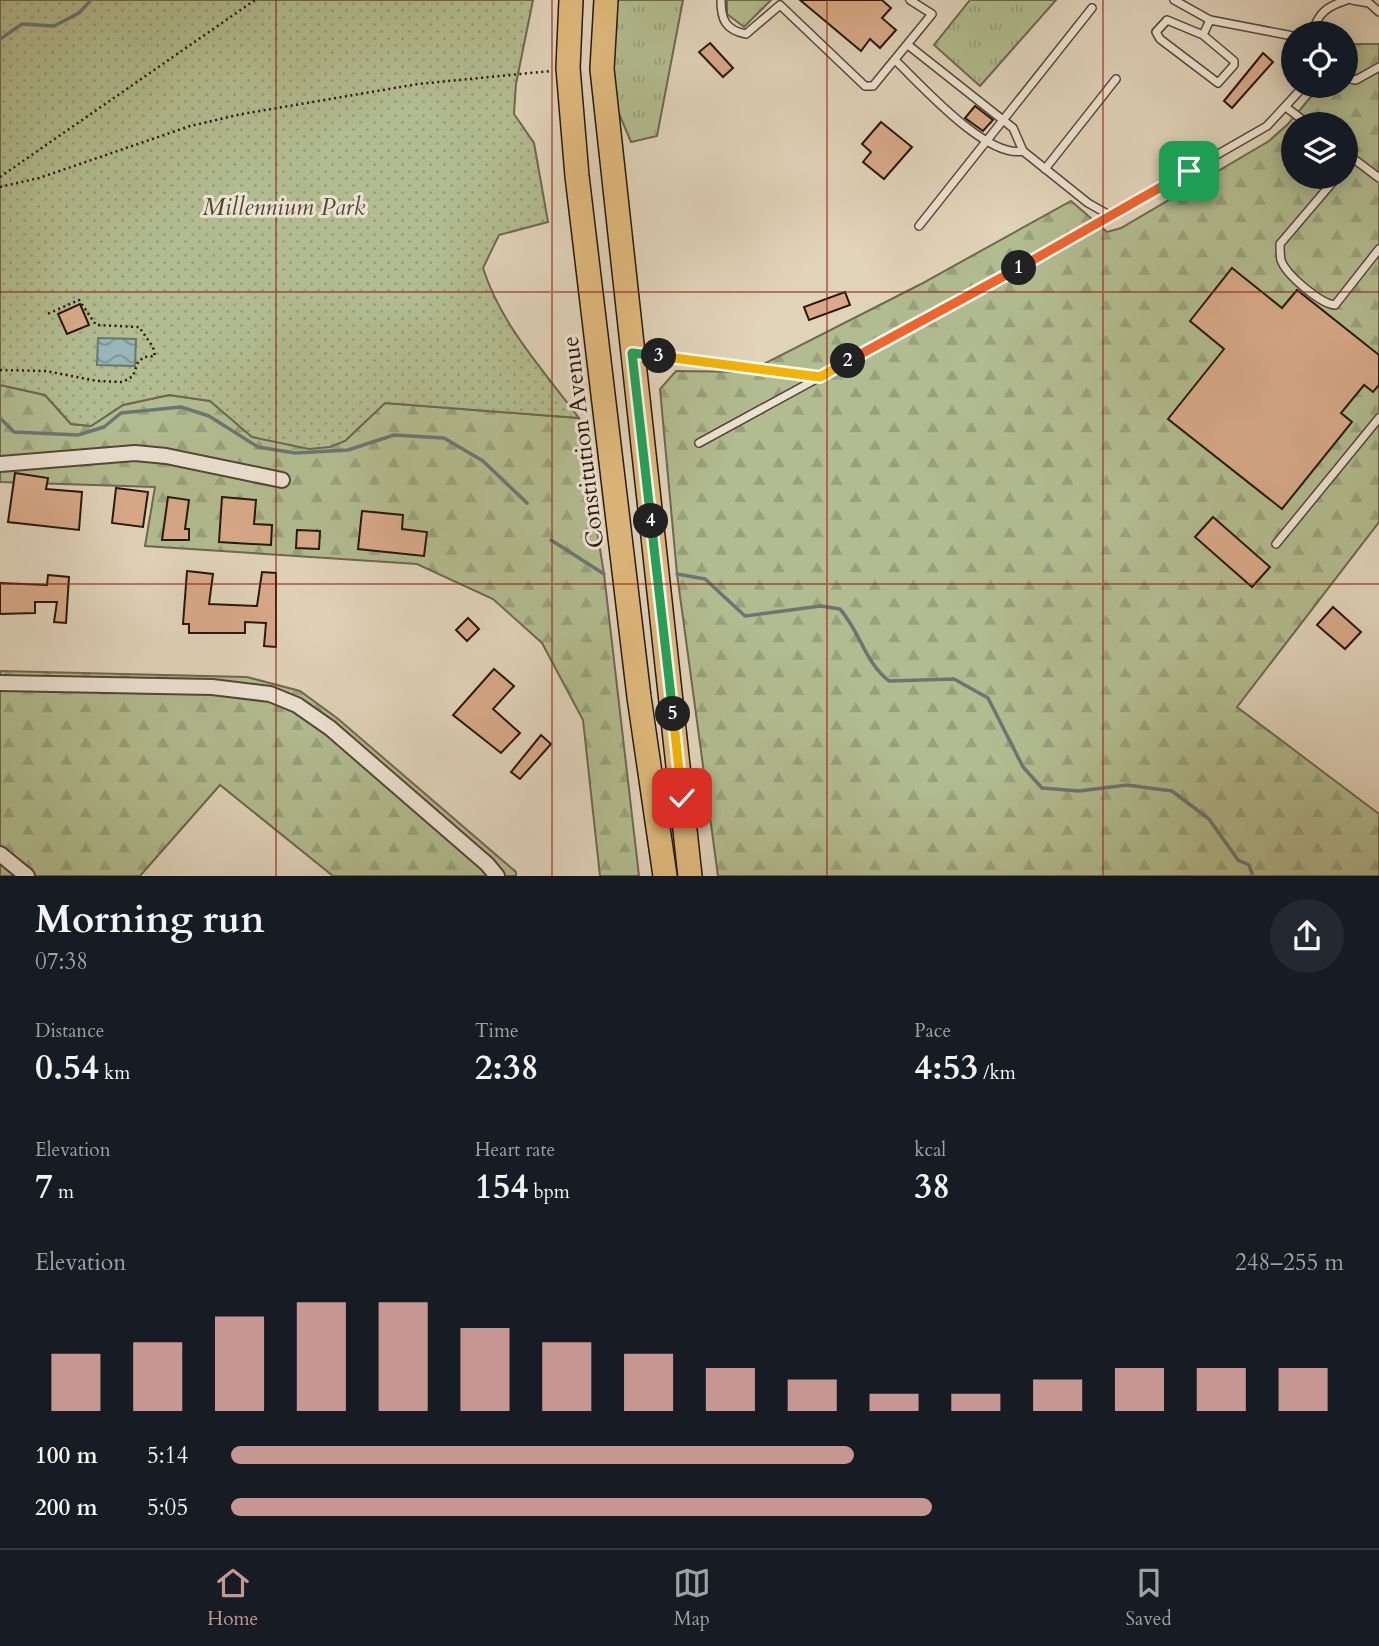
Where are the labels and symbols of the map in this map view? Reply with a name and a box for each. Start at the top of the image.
pin [1159,141,1219,201]
park label: Millennium Park [203,191,366,224]
pin: 1 [1002,250,1036,286]
street label: Constitution Avenue [554,334,612,550]
pin: 3 [642,338,676,374]
pin: 2 [830,344,866,378]
pin: 4 [634,504,668,538]
pin: 5 [656,696,690,732]
pin [652,768,712,828]

